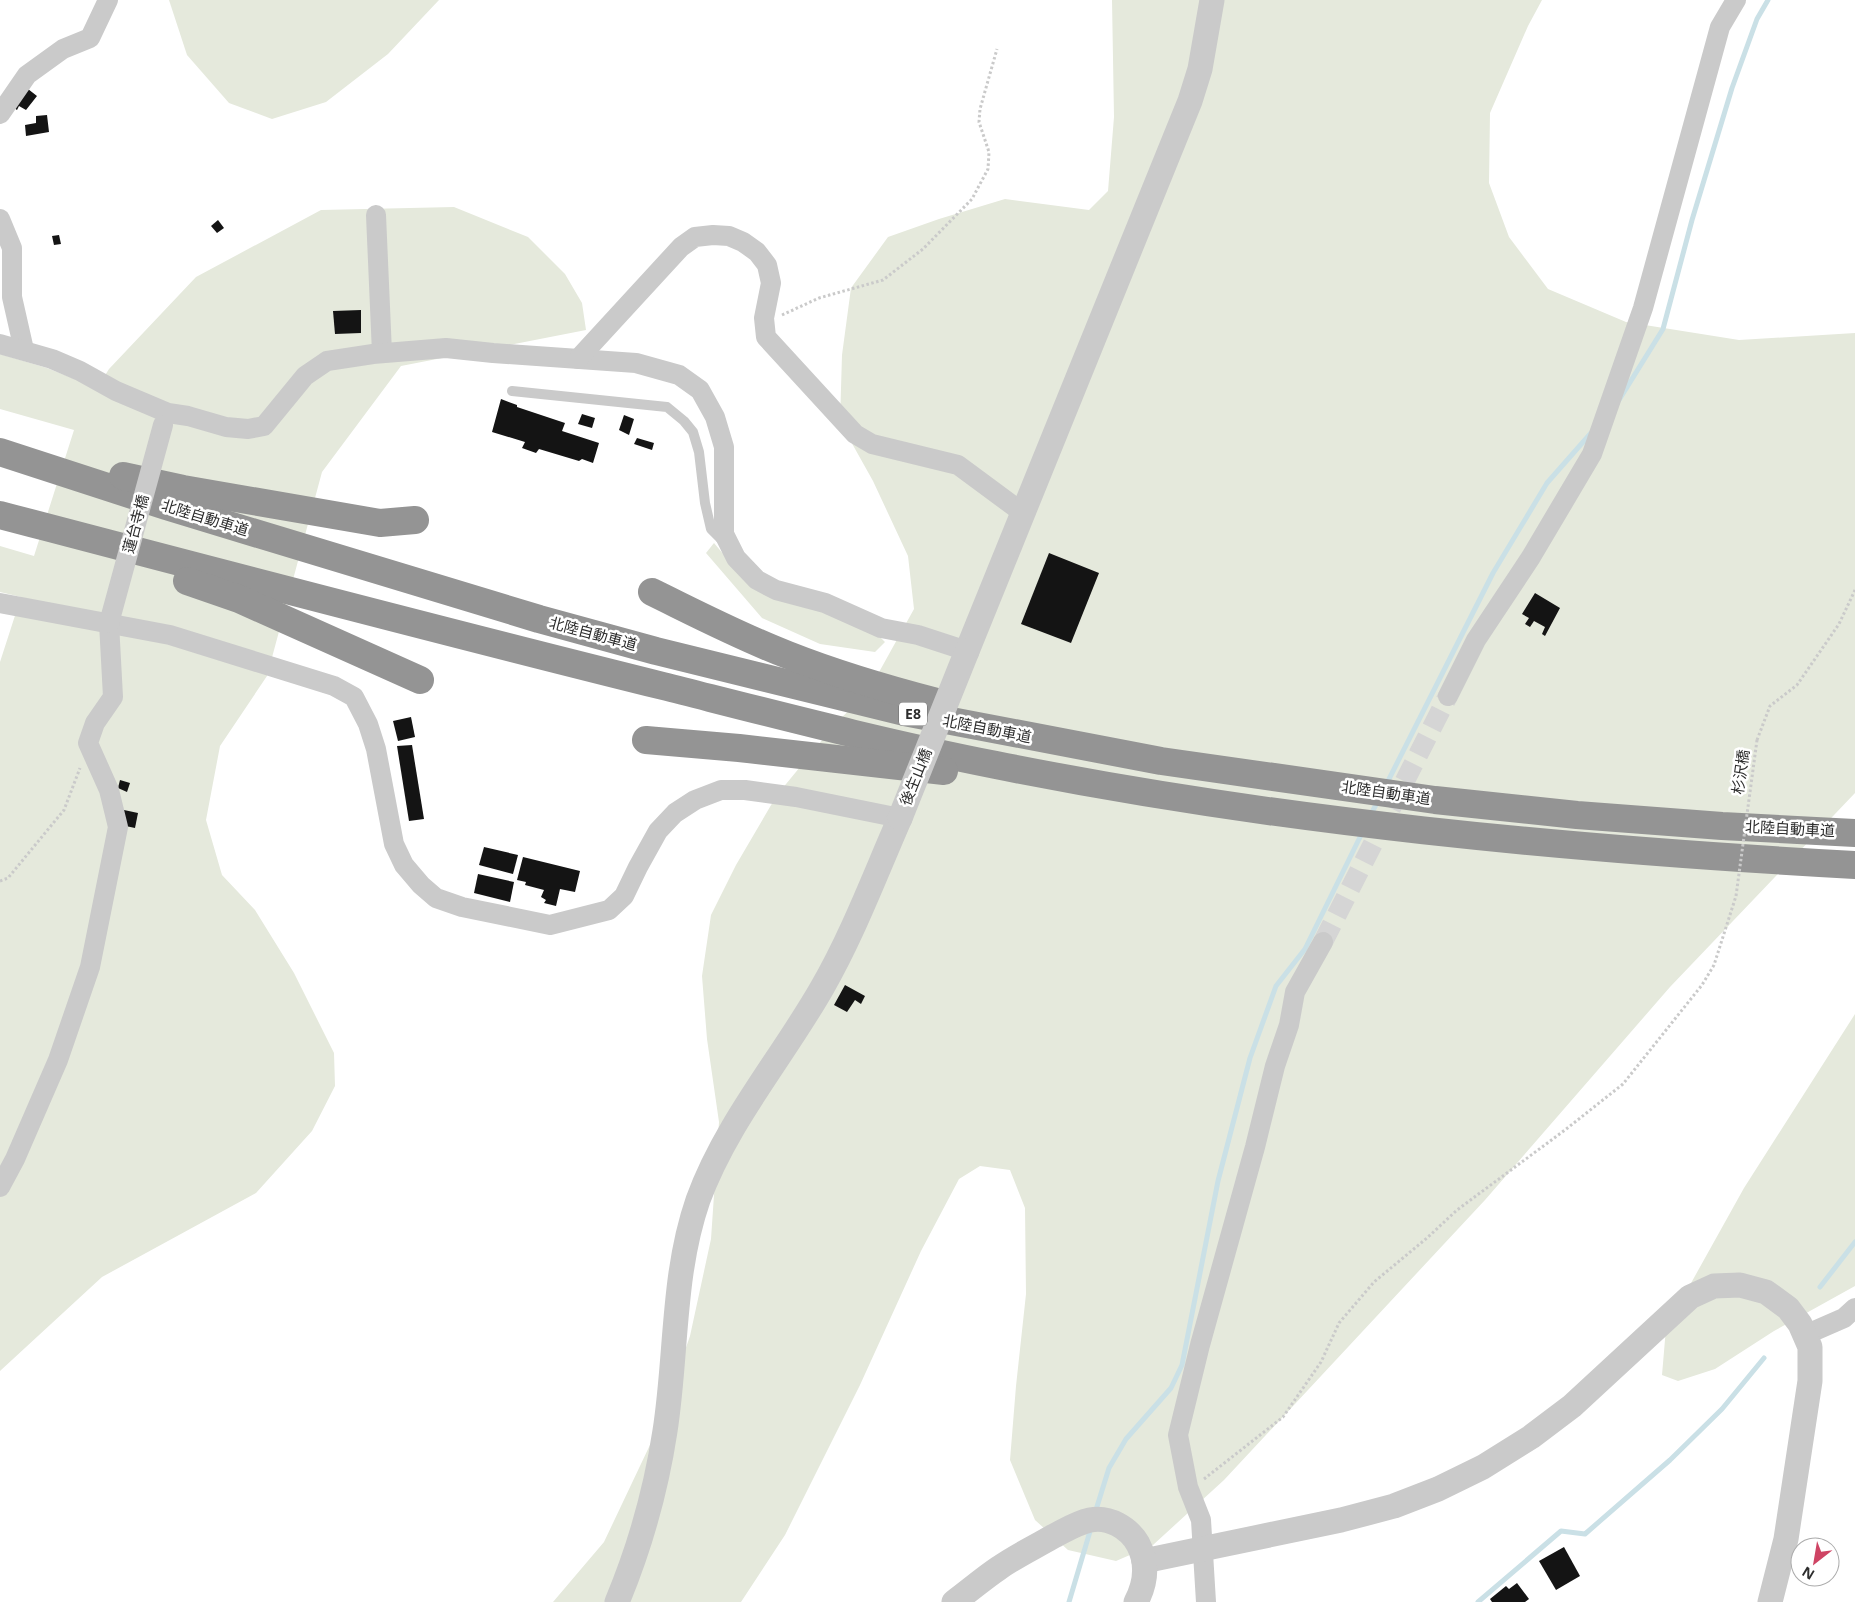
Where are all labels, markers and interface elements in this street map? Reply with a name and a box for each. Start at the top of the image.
street label: 蓮台寺橋 [118,492,152,555]
street label: 北陸自動車道 [159,494,251,540]
street label: 北陸自動車道 [547,612,639,654]
road number: E8 [899,702,927,726]
street label: 北陸自動車道 [941,710,1033,746]
street label: 後生山橋 [895,745,936,808]
street label: 杉沢橋 [1727,748,1753,796]
street label: 北陸自動車道 [1340,776,1432,808]
street label: 北陸自動車道 [1745,816,1836,840]
north arrow [1790,1537,1840,1587]
text: N [1798,1562,1818,1585]

